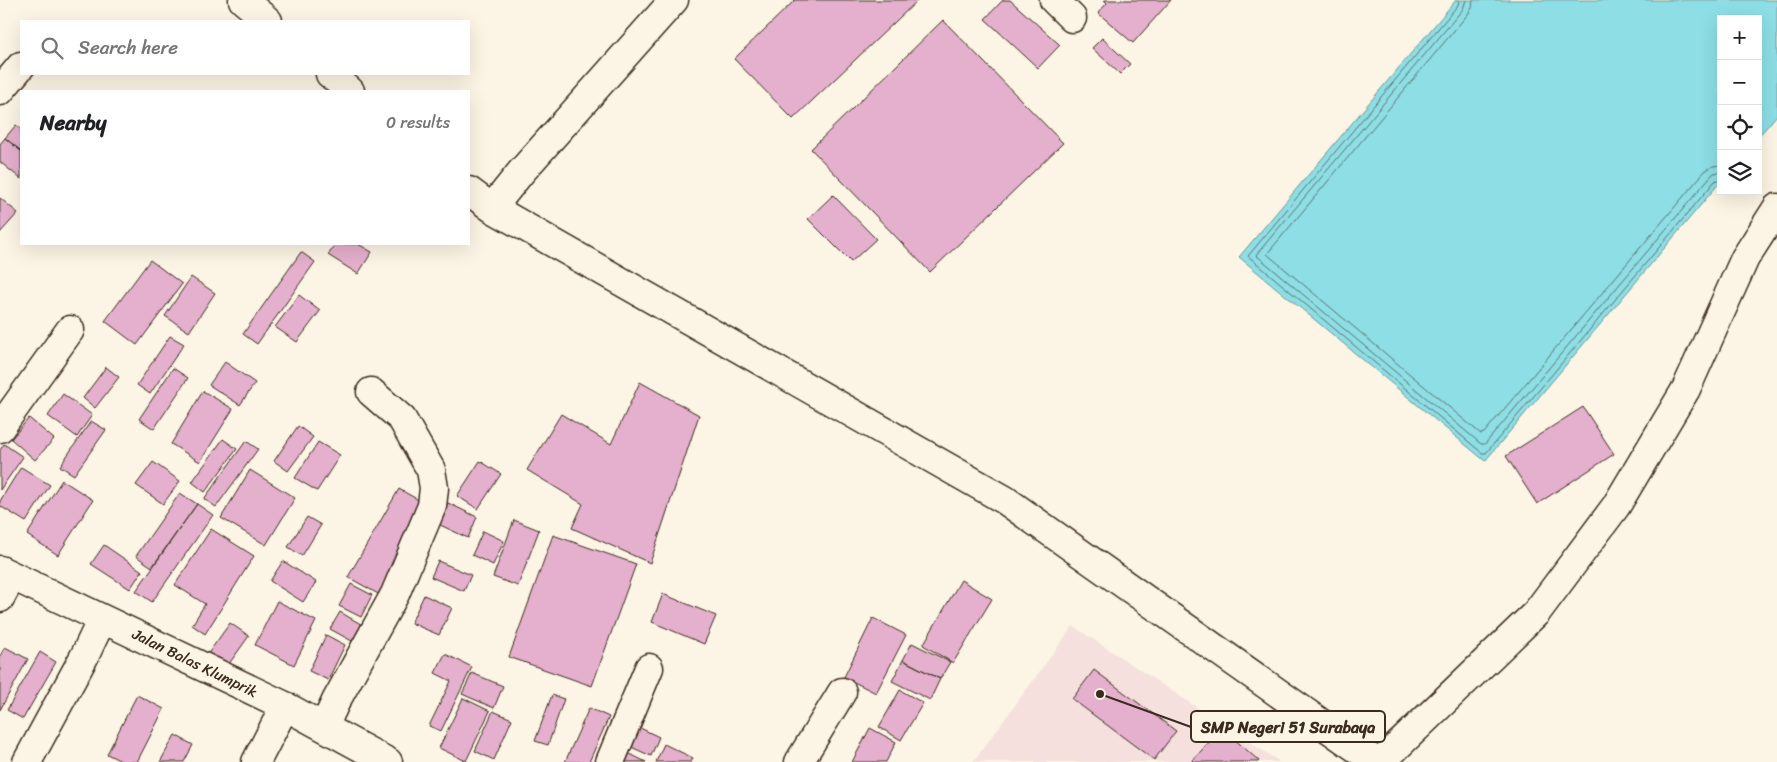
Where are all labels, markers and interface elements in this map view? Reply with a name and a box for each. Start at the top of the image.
map controls [1717,15,1762,195]
button: + [1717,15,1762,60]
search box [20,20,470,75]
text: Search here [78,31,178,64]
icon: search [38,34,66,62]
button: − [1717,60,1762,105]
text: Nearby [40,104,106,142]
button: locate [1717,105,1762,150]
text: 0 results [386,108,450,137]
button: layers [1717,150,1762,195]
street label: Jalan Balas Klumprik [127,621,262,705]
callout: SMP Negeri 51 Surabaya [1191,711,1385,742]
text: SMP Negeri 51 Surabaya [1200,713,1375,742]

